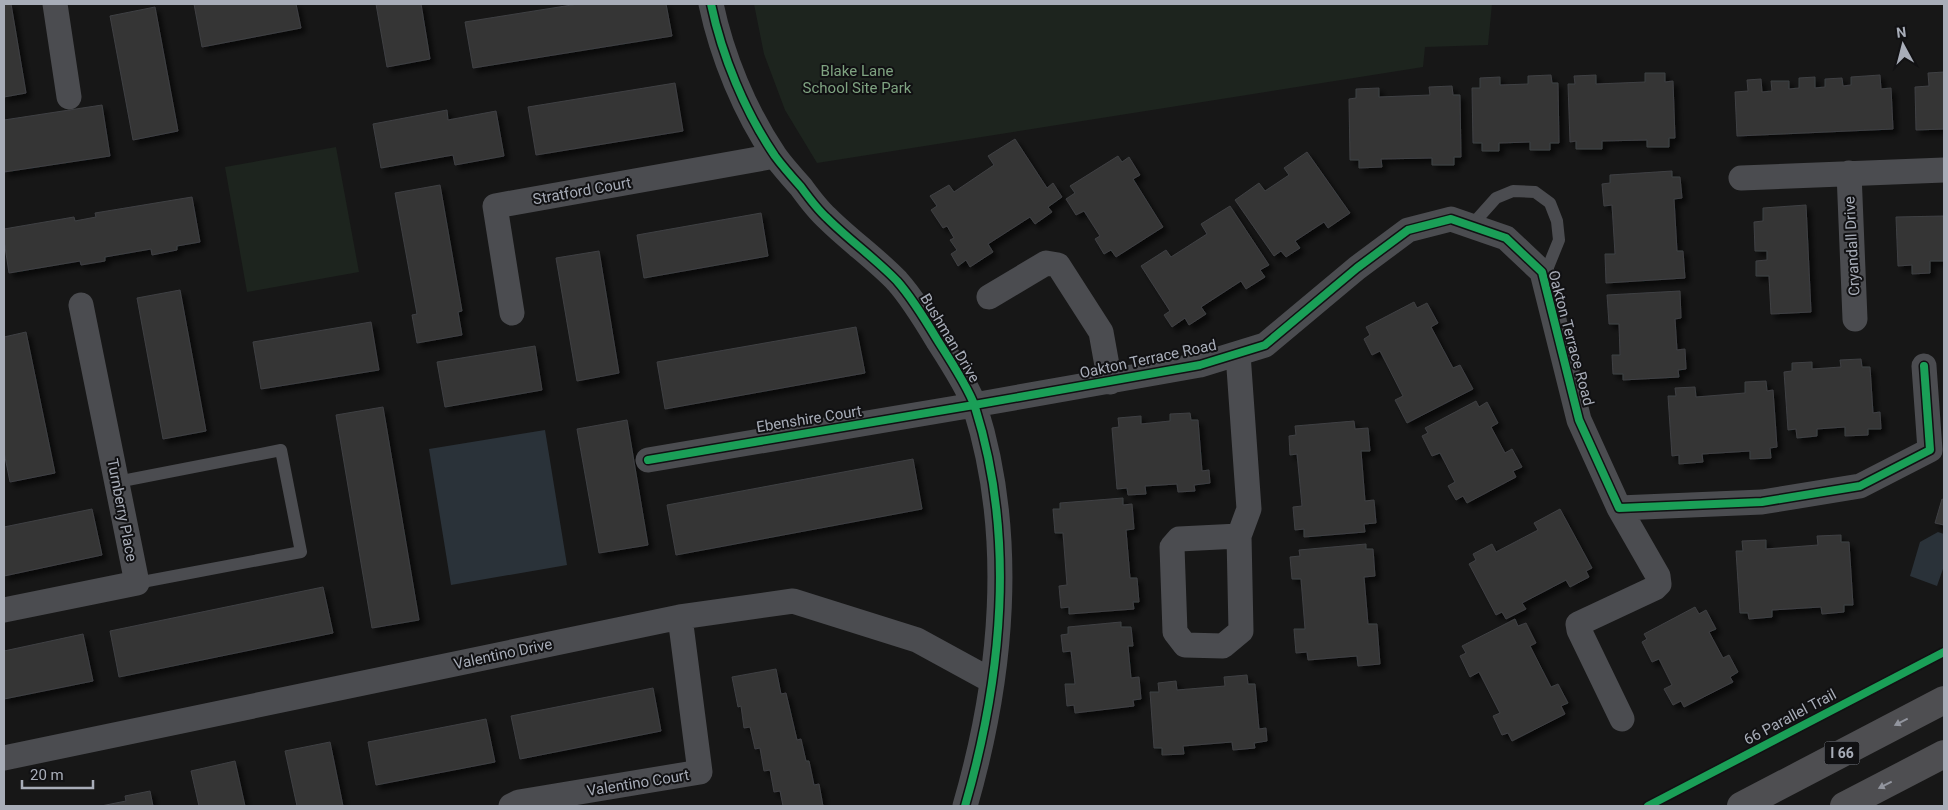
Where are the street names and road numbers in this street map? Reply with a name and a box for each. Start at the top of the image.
street label: Stratford Court [531,173,633,209]
street label: Cryandall Drive [1840,196,1864,296]
street label: Oakton Terrace Road [1544,268,1598,408]
street label: Bushman Drive [916,290,984,386]
street label: Oakton Terrace Road [1078,336,1218,382]
street label: Ebenshire Court [755,402,863,436]
street label: Turnberry Place [103,457,141,563]
street label: Valentino Drive [452,635,554,673]
street label: 66 Parallel Trail [1741,685,1839,749]
road number: I 66 [1824,741,1860,764]
street label: Valentino Court [586,766,691,800]

